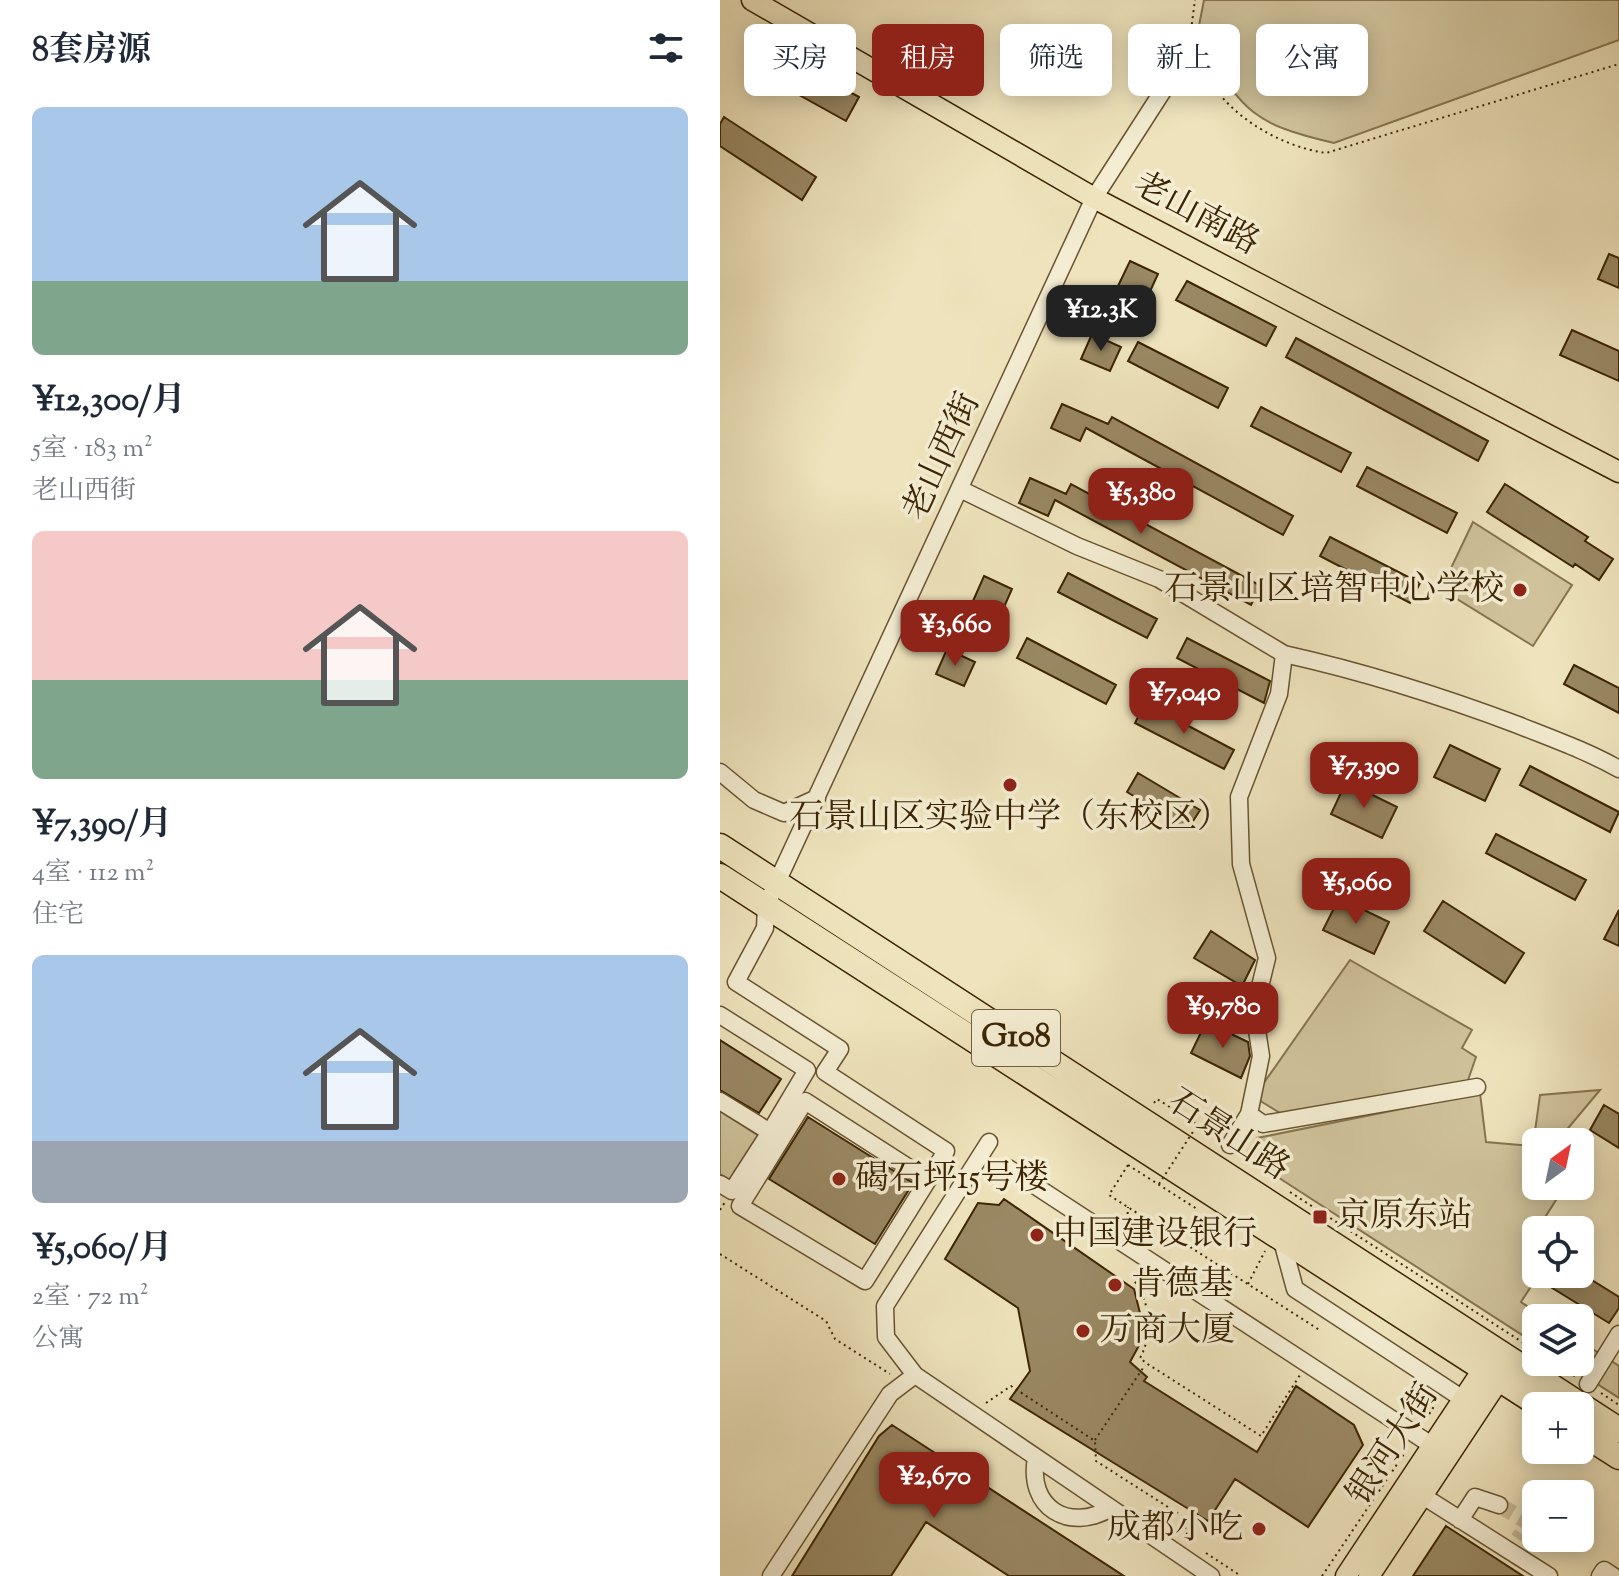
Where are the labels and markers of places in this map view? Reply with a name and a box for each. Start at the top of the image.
pin: ¥12.3K [1036,285,1166,353]
pin: ¥5,380 [1076,468,1206,536]
place label: 石景山区培智中心学校 [1164,566,1504,615]
marker: 石景山区培智中心学校 [1511,581,1529,599]
pin: ¥3,660 [890,600,1020,668]
pin: ¥7,040 [1119,668,1249,736]
pin: ¥7,390 [1299,742,1429,810]
marker: 石景山区实验中学（东校区） [1001,776,1019,794]
place label: 石景山区实验中学（东校区） [789,794,1231,843]
pin: ¥5,060 [1291,858,1421,926]
pin: ¥9,780 [1158,982,1288,1050]
place label: 碣石坪15号楼 [855,1155,1048,1204]
marker: 碣石坪15号楼 [830,1170,848,1188]
place label: 京原东站 [1336,1193,1472,1242]
marker: 京原东站 [1311,1208,1329,1226]
place label: 中国建设银行 [1053,1211,1257,1260]
marker: 中国建设银行 [1028,1226,1046,1244]
place label: 肯德基 [1131,1261,1233,1310]
marker: 肯德基 [1106,1276,1124,1294]
place label: 万商大厦 [1099,1307,1235,1356]
marker: 万商大厦 [1074,1322,1092,1340]
pin: ¥2,670 [869,1452,999,1520]
place label: 成都小吃 [1107,1505,1243,1554]
marker: 成都小吃 [1250,1520,1268,1538]

